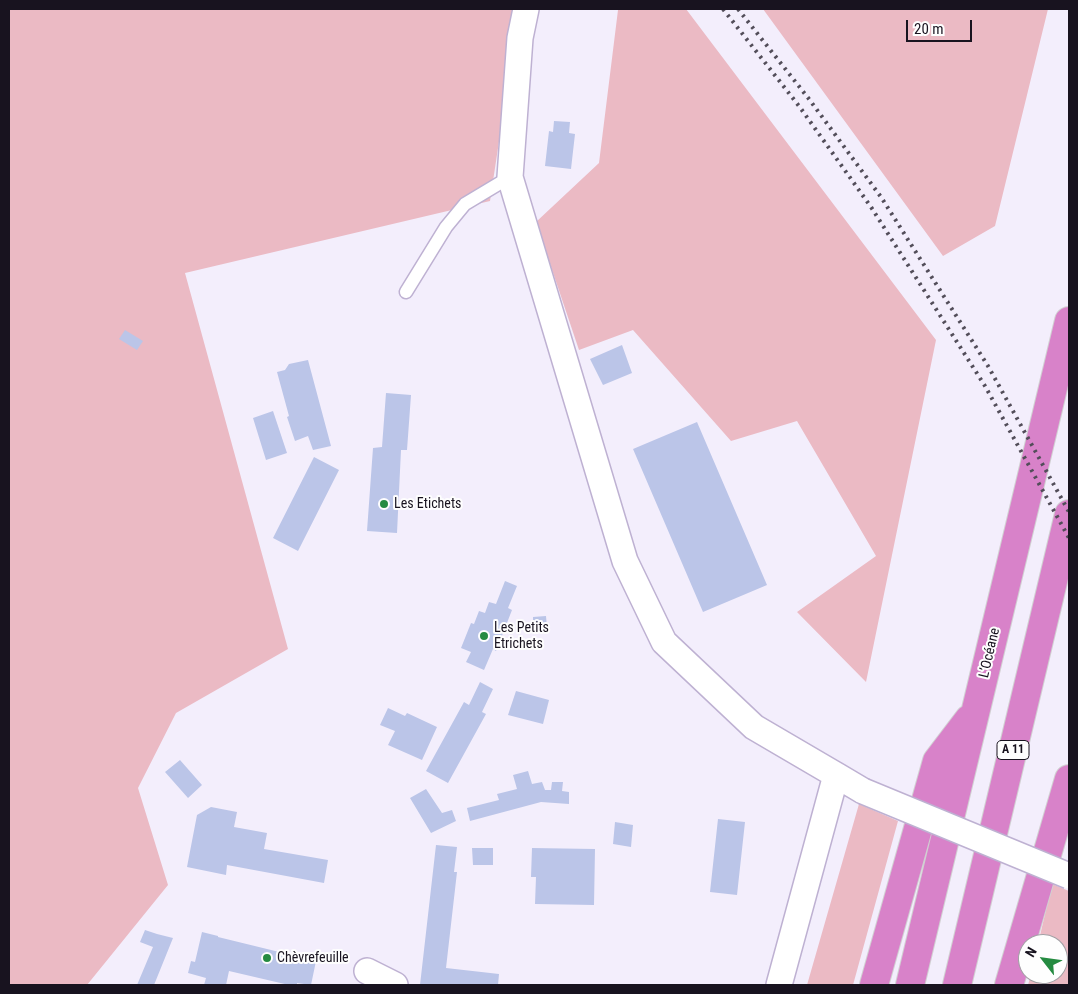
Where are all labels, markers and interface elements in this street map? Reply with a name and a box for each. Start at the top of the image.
scale bar [908,10,974,42]
text: 20 m [914,20,944,38]
place label: Les Etichets [394,496,461,512]
marker: Les Etichets [378,498,390,510]
place label: Les Petits Etrichets [494,620,549,652]
street label: L’Océane [976,626,1004,680]
marker: Les Petits Etrichets [478,630,490,642]
road number: A 11 [997,740,1029,760]
north arrow [1018,934,1068,984]
text: N [1022,944,1040,960]
place label: Chèvrefeuille [277,950,349,966]
marker: Chèvrefeuille [261,952,273,964]

